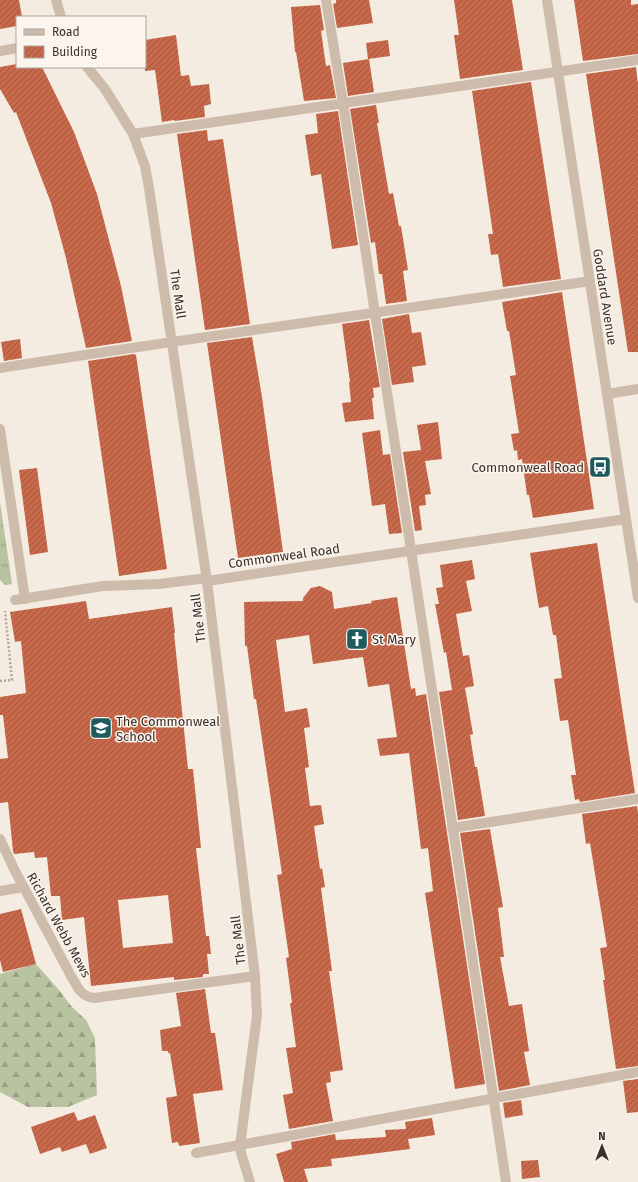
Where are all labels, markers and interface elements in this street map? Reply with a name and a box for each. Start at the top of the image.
legend [16,16,146,68]
text: Road [52,25,80,39]
text: Building [52,45,98,59]
street label: Goddard Avenue [590,248,620,346]
street label: The Mall [167,268,189,320]
bus stop icon: Commonweal Road [587,454,613,480]
place label: Commonweal Road [471,460,584,475]
street label: Commonweal Road [227,541,341,571]
street label: The Mall [188,592,208,644]
church icon: St Mary [344,626,370,652]
place label: St Mary [372,632,416,647]
place label: The Commonweal School [116,714,220,744]
school or university icon: The Commonweal School [88,715,114,741]
street label: Richard Webb Mews [24,870,94,980]
street label: The Mall [228,914,248,966]
north arrow [582,1126,622,1166]
text: N [598,1130,606,1143]

